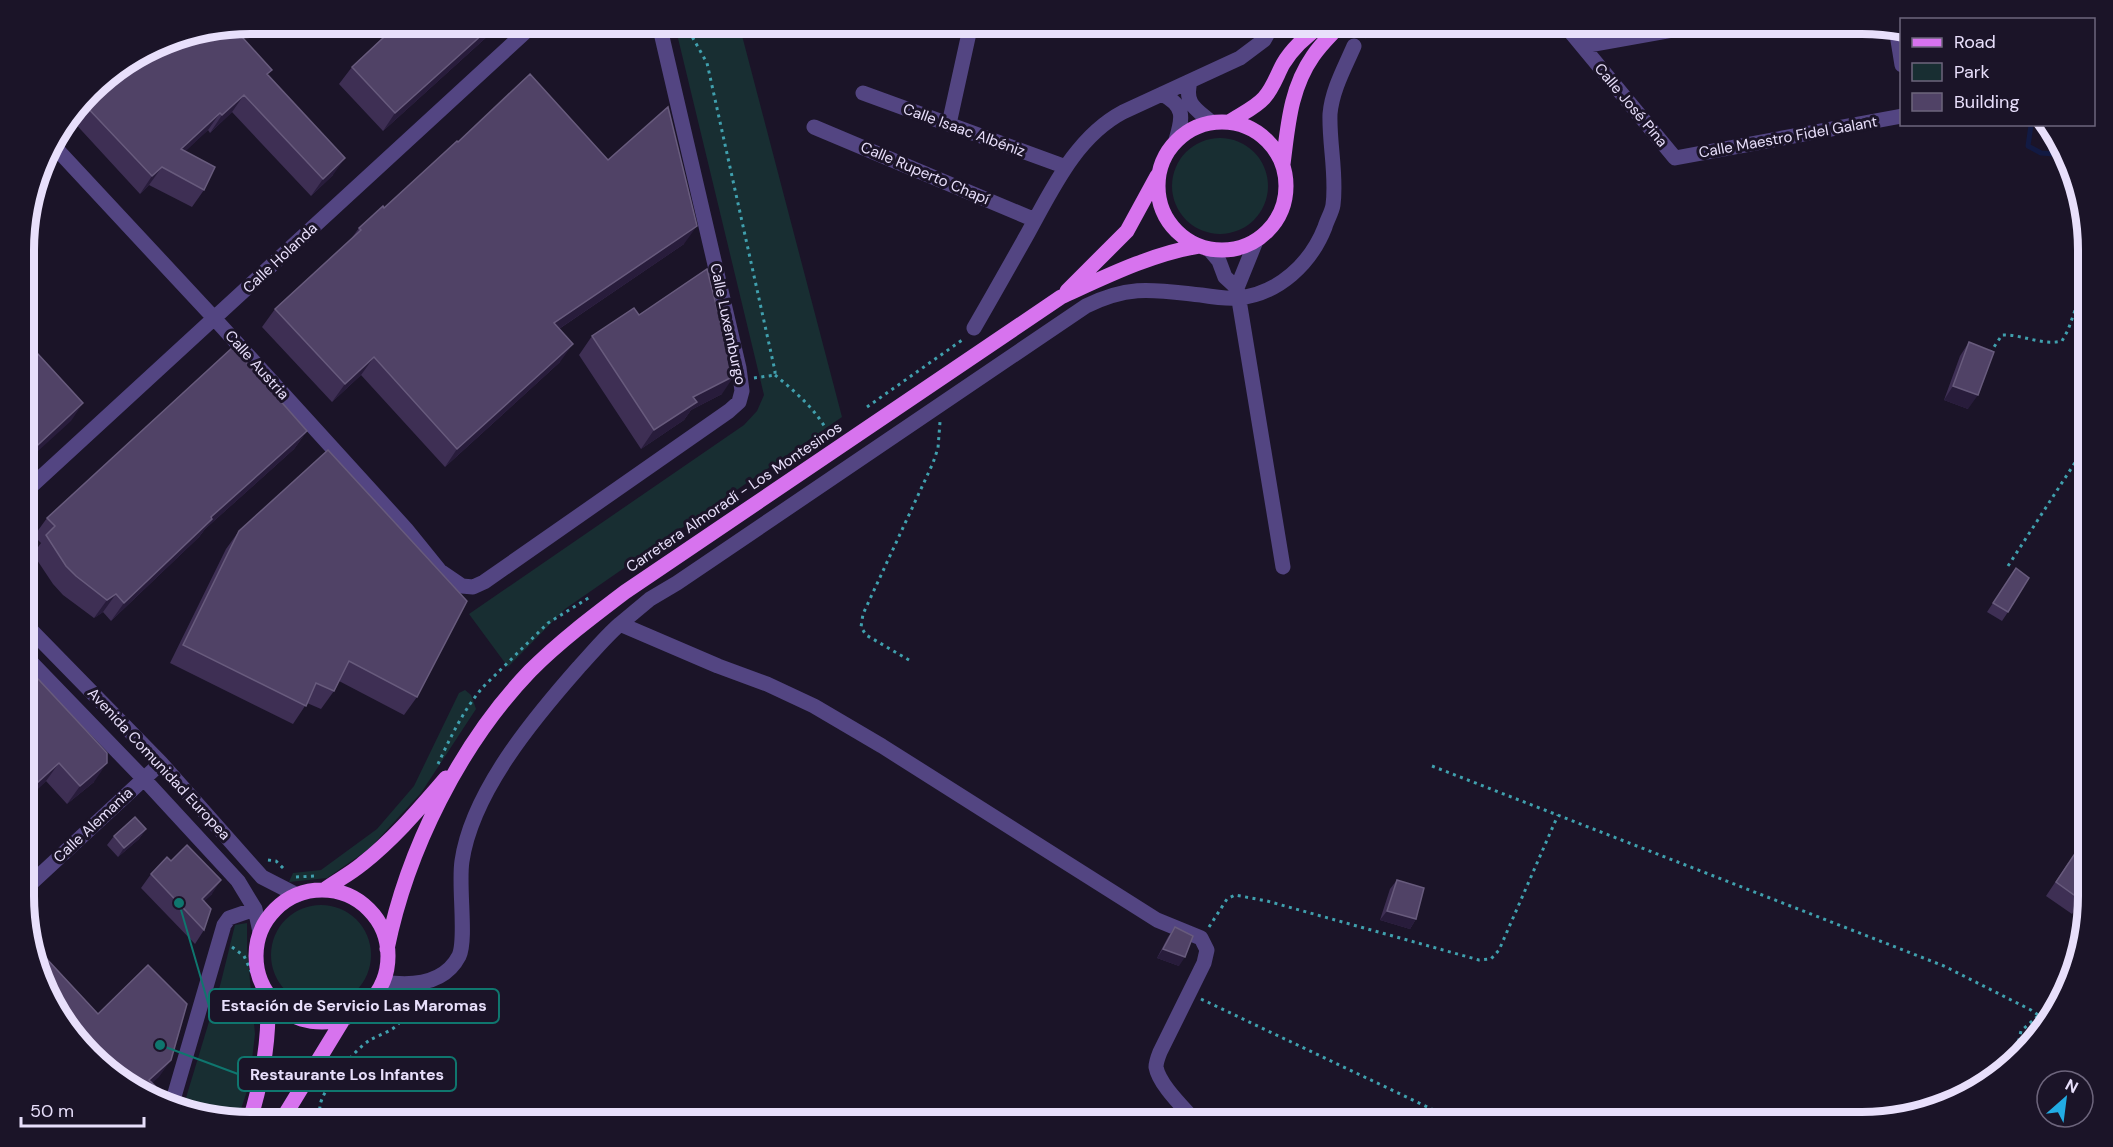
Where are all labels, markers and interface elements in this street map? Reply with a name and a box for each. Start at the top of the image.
legend [1900,18,2095,126]
text: Road [1954,30,1996,54]
street label: Calle José Pina [1590,59,1672,151]
text: Park [1954,60,1990,84]
text: Building [1954,90,2019,114]
street label: Calle Isaac Albéniz [900,99,1028,161]
street label: Calle Maestro Fidel Galant [1697,111,1879,163]
street label: Calle Ruperto Chapí [858,137,993,209]
street label: Calle Holanda [238,218,322,298]
street label: Calle Luxemburgo [705,261,751,387]
street label: Calle Austria [220,326,294,404]
street label: Carretera Almoradí - Los Montesinos [622,417,846,577]
street label: Avenida Comunidad Europea [83,684,235,844]
street label: Calle Alemania [49,783,137,867]
callout: Estación de Servicio Las Maromas [209,989,499,1023]
text: Estación de Servicio Las Maromas [221,995,487,1016]
callout: Restaurante Los Infantes [238,1057,456,1091]
text: Restaurante Los Infantes [250,1064,444,1085]
north arrow [2035,1069,2095,1129]
text: N [2062,1074,2082,1098]
scale bar [21,1090,144,1128]
text: 50 m [30,1099,74,1123]

